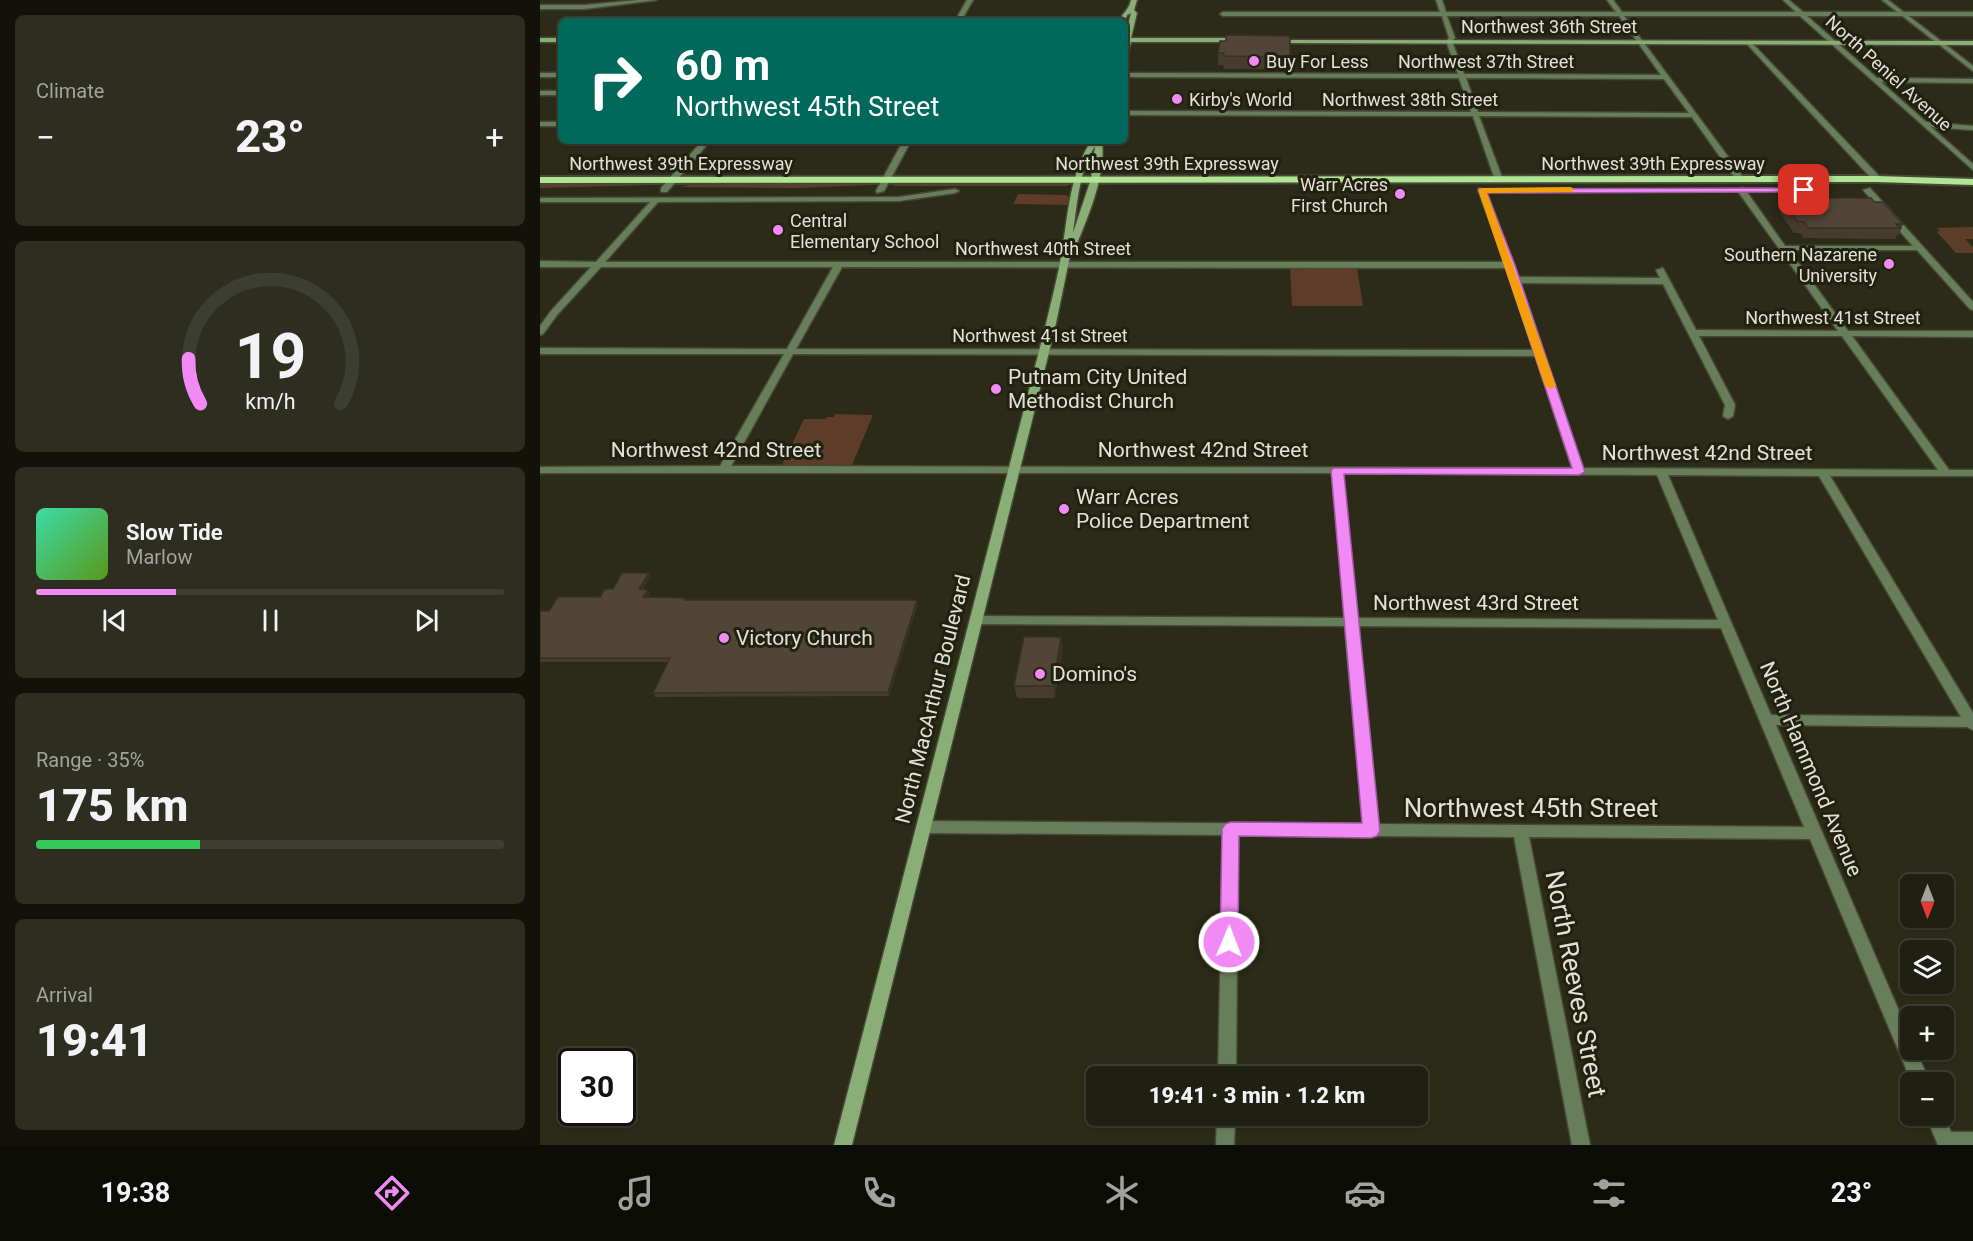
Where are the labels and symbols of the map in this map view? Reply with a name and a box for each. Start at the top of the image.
street label: North Peniel Avenue [1822,11,1956,135]
street label: Northwest 36th Street [1461,16,1637,37]
place label: Buy For Less [1266,51,1369,72]
street label: Northwest 37th Street [1398,51,1574,72]
marker: Buy For Less [1247,54,1261,68]
place label: Kirby's World [1189,89,1292,110]
street label: Northwest 38th Street [1322,89,1498,110]
marker: Kirby's World [1170,92,1184,106]
street label: Northwest 39th Expressway [569,153,793,174]
street label: Northwest 39th Expressway [1055,153,1279,174]
street label: Northwest 39th Expressway [1541,153,1765,174]
pin [1778,164,1829,215]
place label: Warr Acres First Church [1291,174,1388,216]
marker: Warr Acres First Church [1393,187,1407,201]
place label: Central Elementary School [790,210,939,252]
marker: Central Elementary School [771,223,785,237]
street label: Northwest 40th Street [955,238,1131,259]
place label: Southern Nazarene University [1724,244,1877,286]
marker: Southern Nazarene University [1882,257,1896,271]
street label: Northwest 41st Street [1745,307,1921,328]
street label: Northwest 41st Street [952,325,1128,346]
place label: Putnam City United Methodist Church [1008,365,1187,413]
marker: Putnam City United Methodist Church [989,382,1003,396]
street label: Northwest 42nd Street [611,438,821,462]
street label: Northwest 42nd Street [1098,438,1308,462]
street label: Northwest 42nd Street [1602,441,1812,465]
place label: Warr Acres Police Department [1076,485,1249,533]
marker: Warr Acres Police Department [1057,502,1071,516]
street label: North MacArthur Boulevard [890,572,976,826]
street label: Northwest 43rd Street [1373,591,1579,615]
place label: Victory Church [736,626,873,650]
marker: Victory Church [717,631,731,645]
street label: North Hammond Avenue [1755,658,1867,880]
place label: Domino's [1052,662,1137,686]
marker: Domino's [1033,667,1047,681]
street label: Northwest 45th Street [1404,793,1658,823]
street label: North Reeves Street [1539,868,1613,1100]
north arrow [1900,874,1954,928]
position arrow [1197,910,1261,974]
speed limit sign: 30 [558,1048,636,1126]

